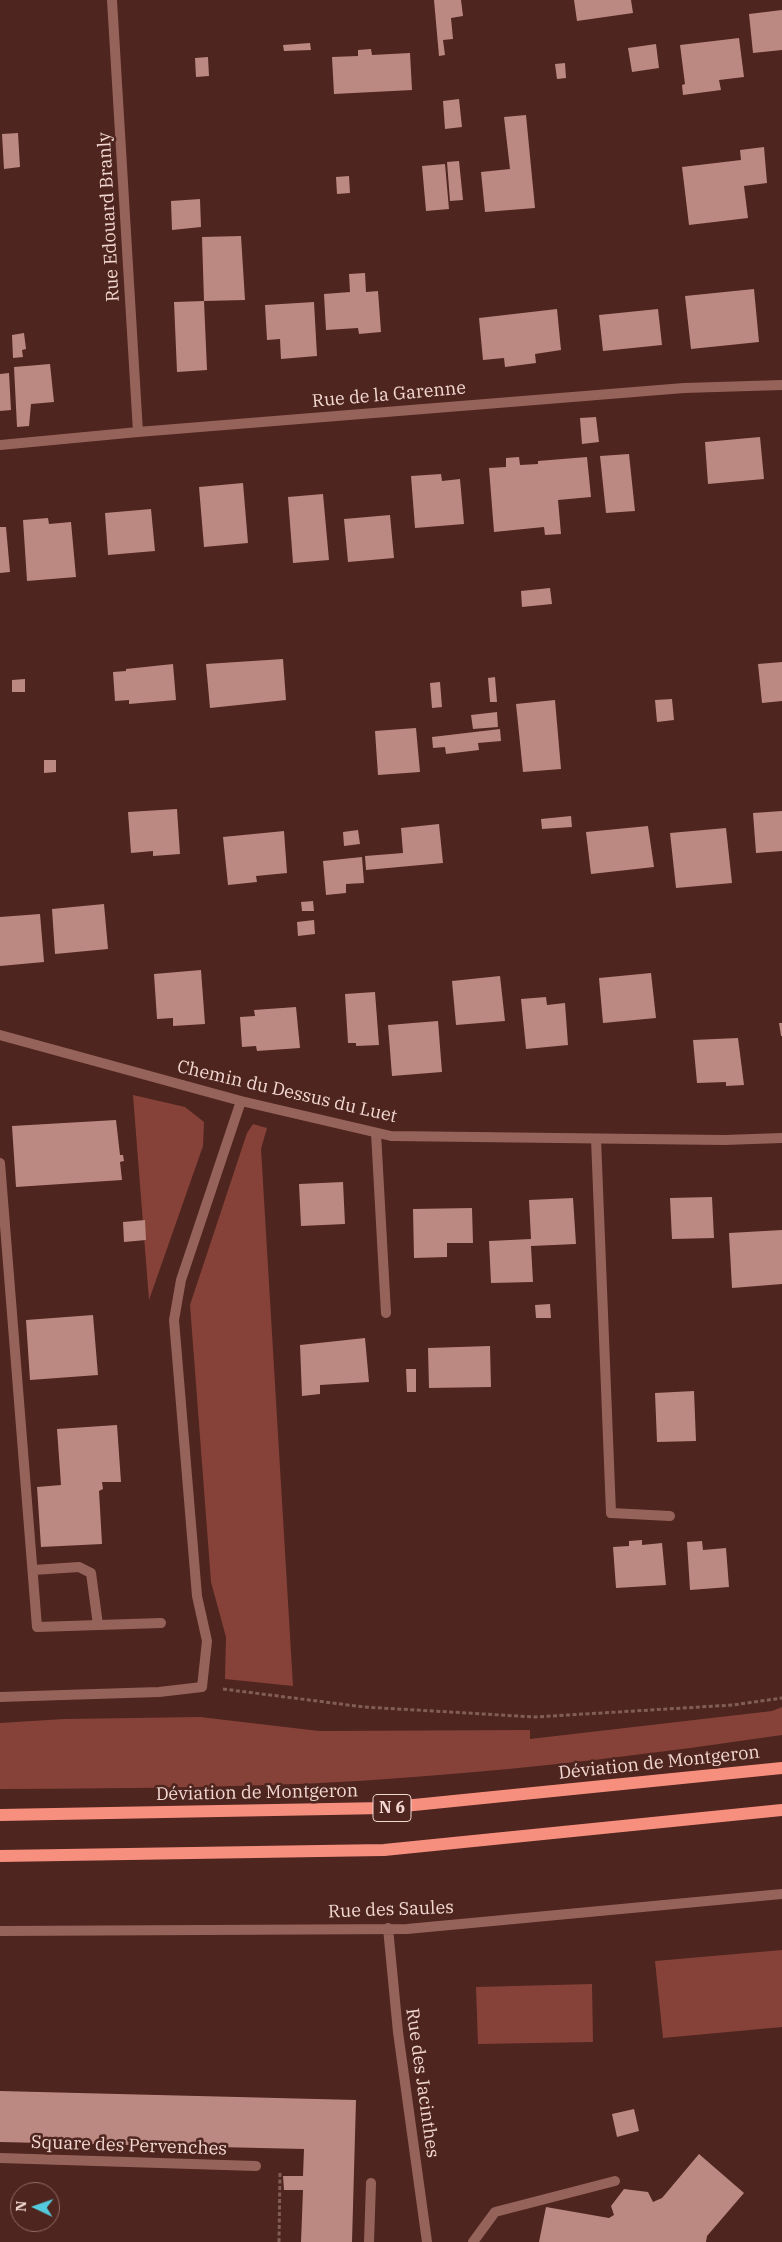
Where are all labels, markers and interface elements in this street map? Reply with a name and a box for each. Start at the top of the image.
street label: Rue Edouard Branly [94,132,124,302]
street label: Rue de la Garenne [311,378,467,412]
street label: Chemin du Dessus du Luet [175,1056,399,1128]
street label: Déviation de Montgeron [557,1742,761,1784]
street label: Déviation de Montgeron [156,1780,358,1806]
road number: N 6 [373,1795,411,1822]
street label: Rue des Saules [328,1897,454,1923]
street label: Rue des Jacinthes [401,2007,443,2159]
street label: Square des Pervenches [31,2132,227,2160]
north arrow [10,2182,60,2232]
text: N [12,2200,30,2212]

